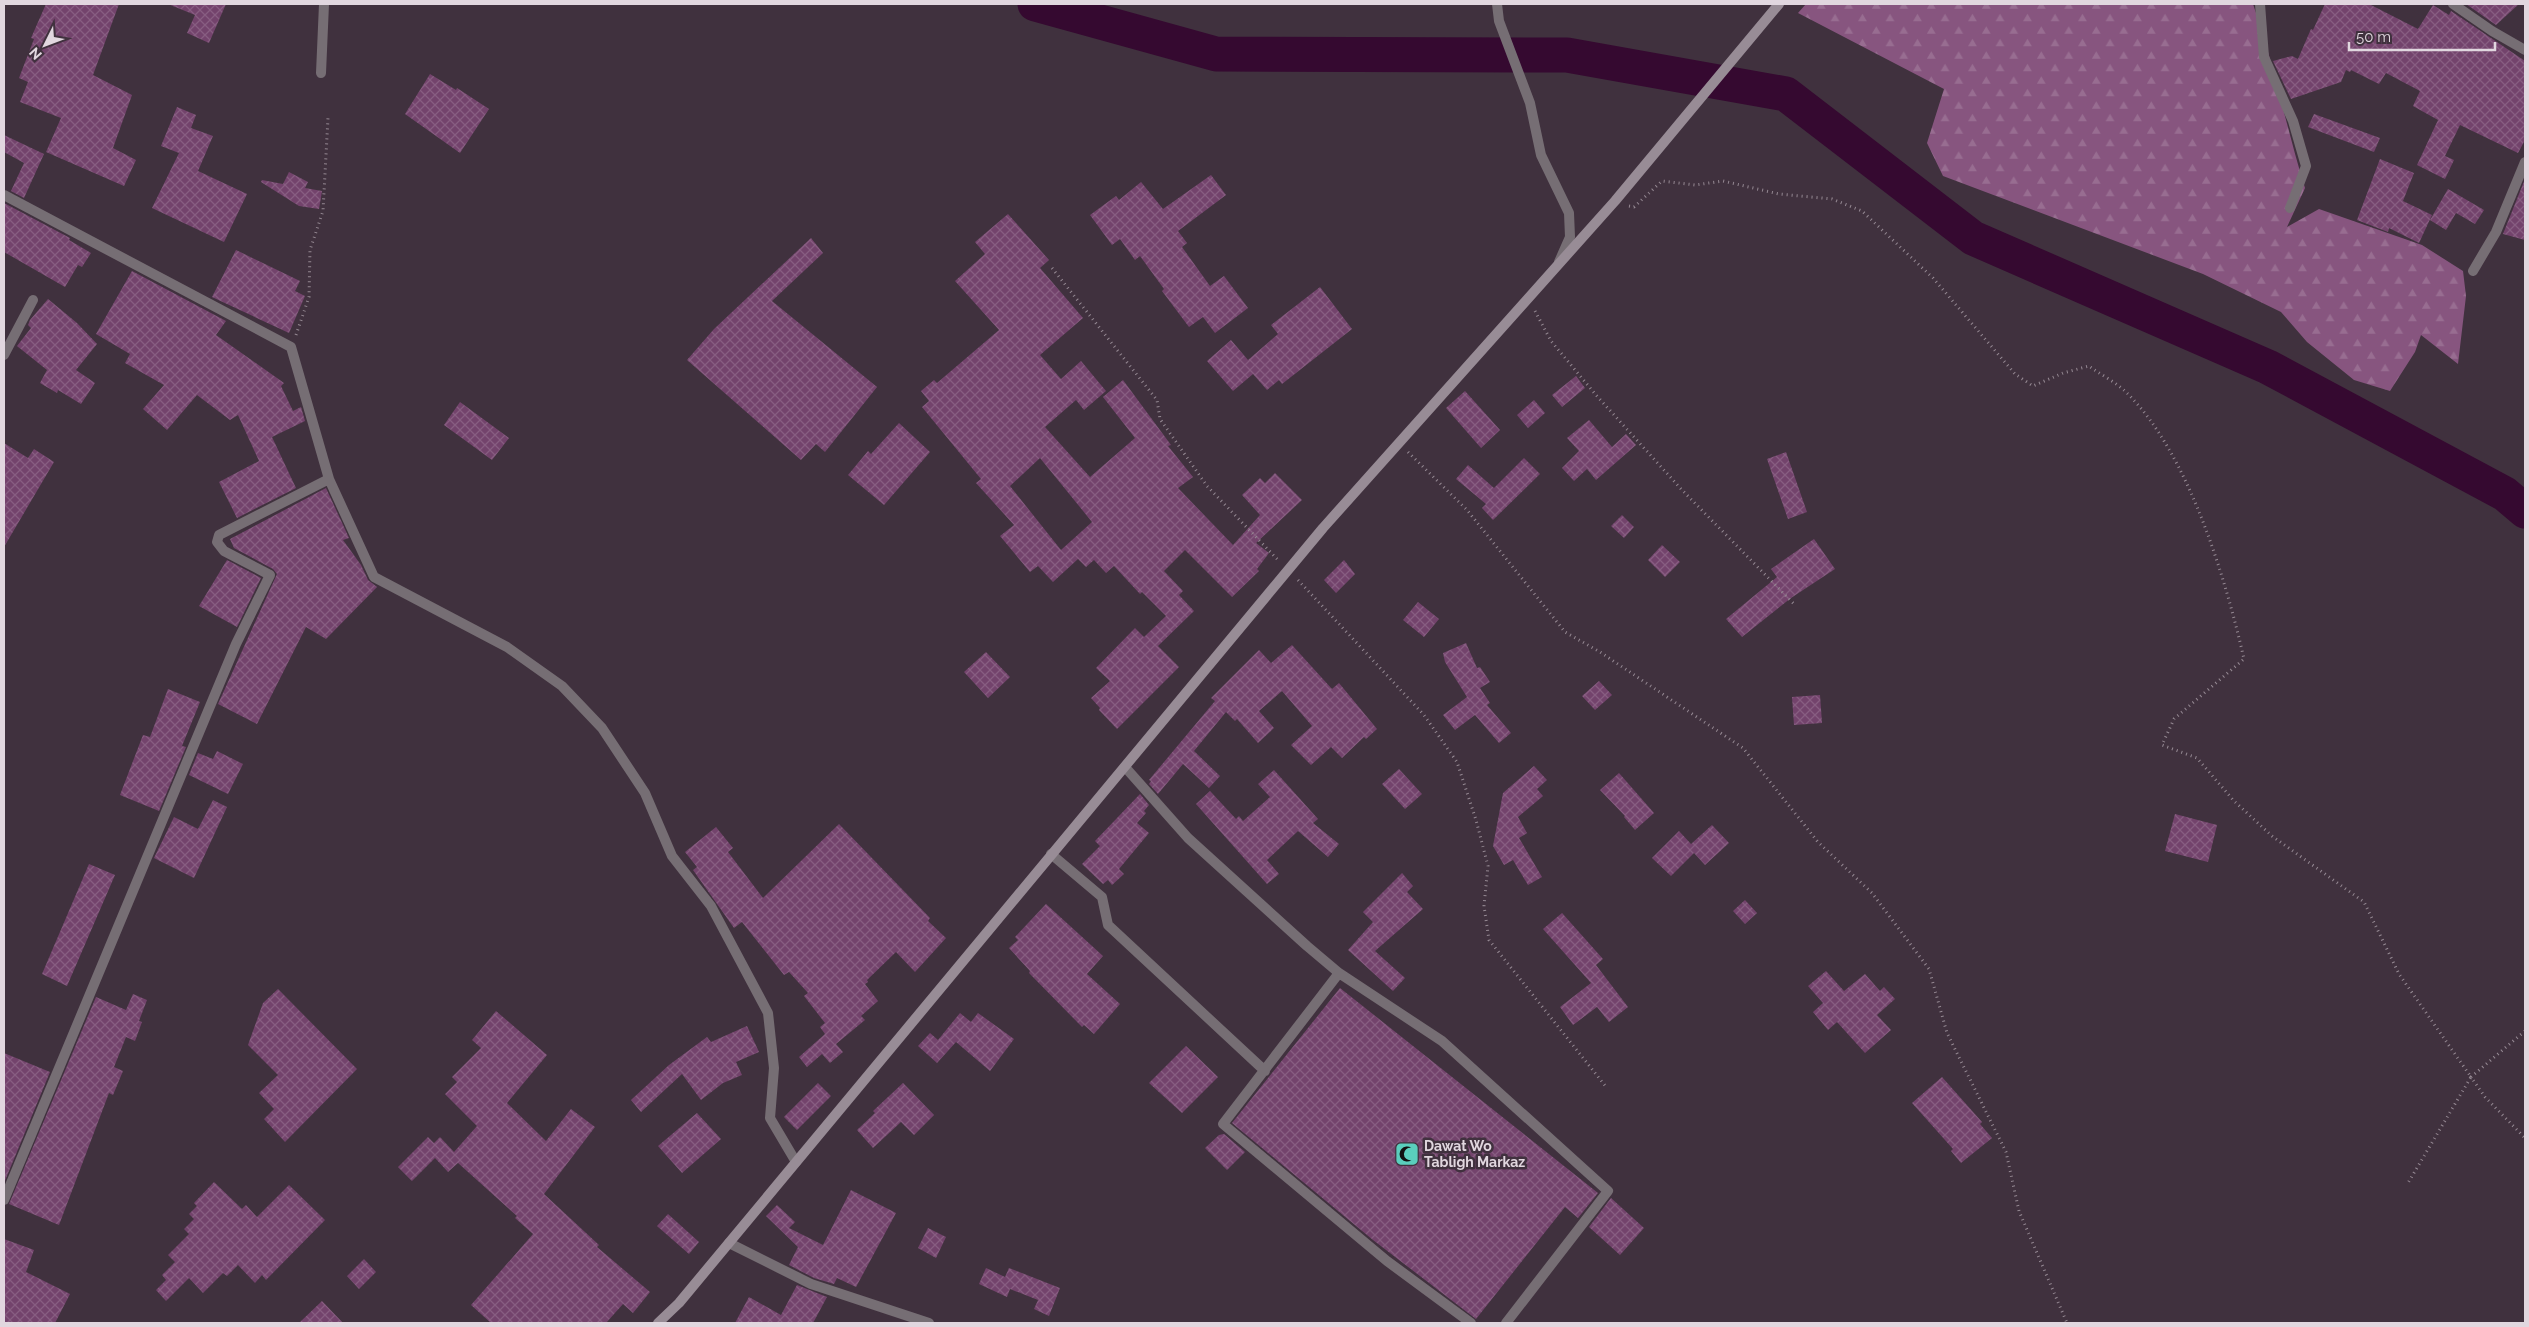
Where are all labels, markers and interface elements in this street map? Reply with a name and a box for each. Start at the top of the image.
north arrow [20,20,70,70]
scale bar [2349,20,2495,52]
text: 50 m [2356,28,2391,46]
text: N [26,44,45,63]
place label: Dawat Wo Tabligh Markaz [1424,1138,1525,1170]
mosque icon: Dawat Wo Tabligh Markaz [1394,1141,1420,1167]

